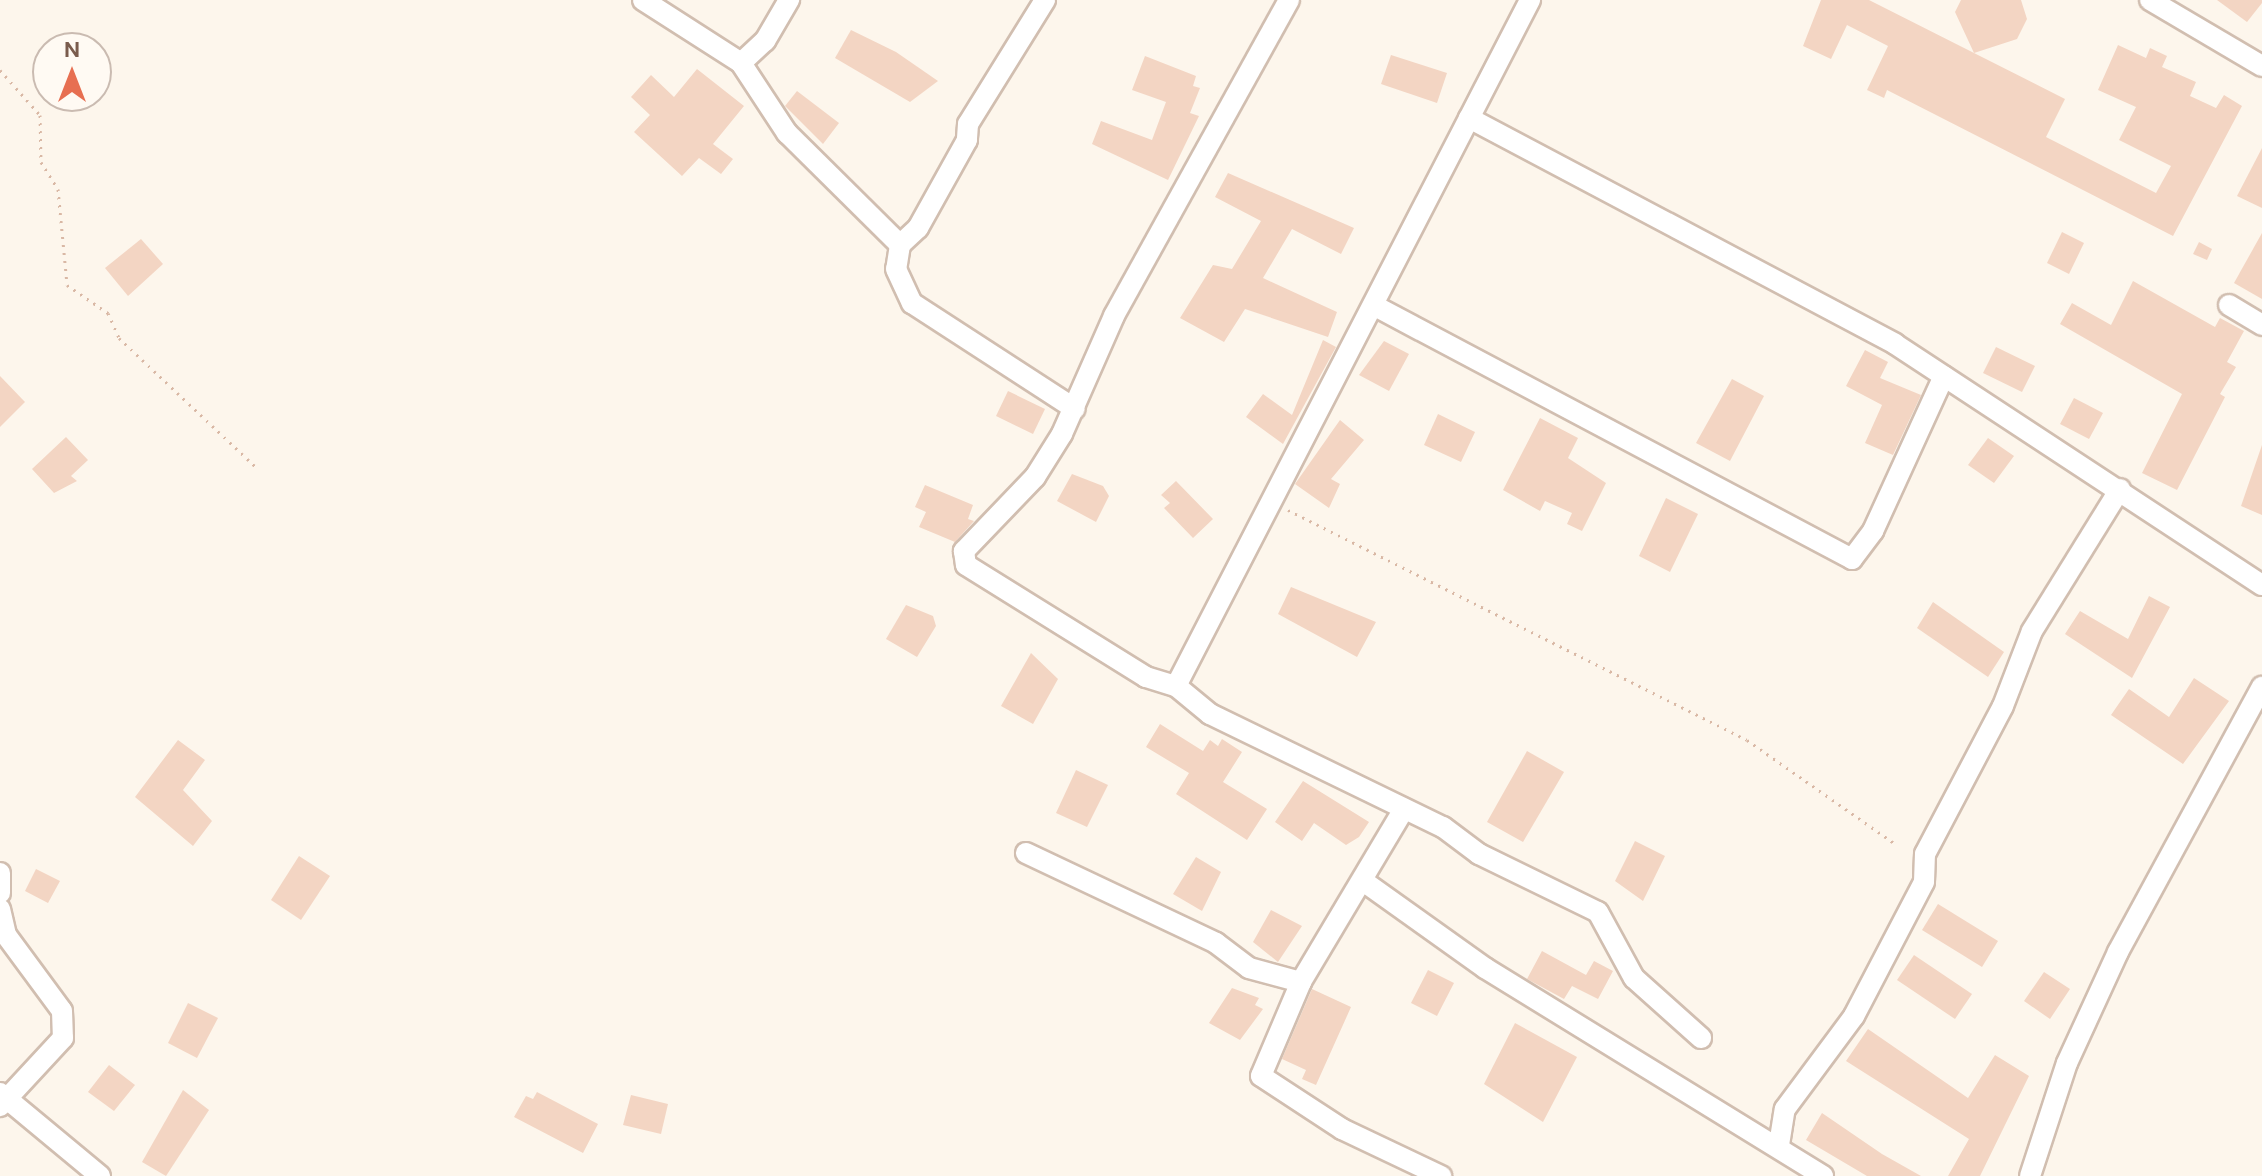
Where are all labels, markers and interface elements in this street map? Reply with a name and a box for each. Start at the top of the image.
north arrow [32,32,112,112]
text: N [64,35,80,64]

